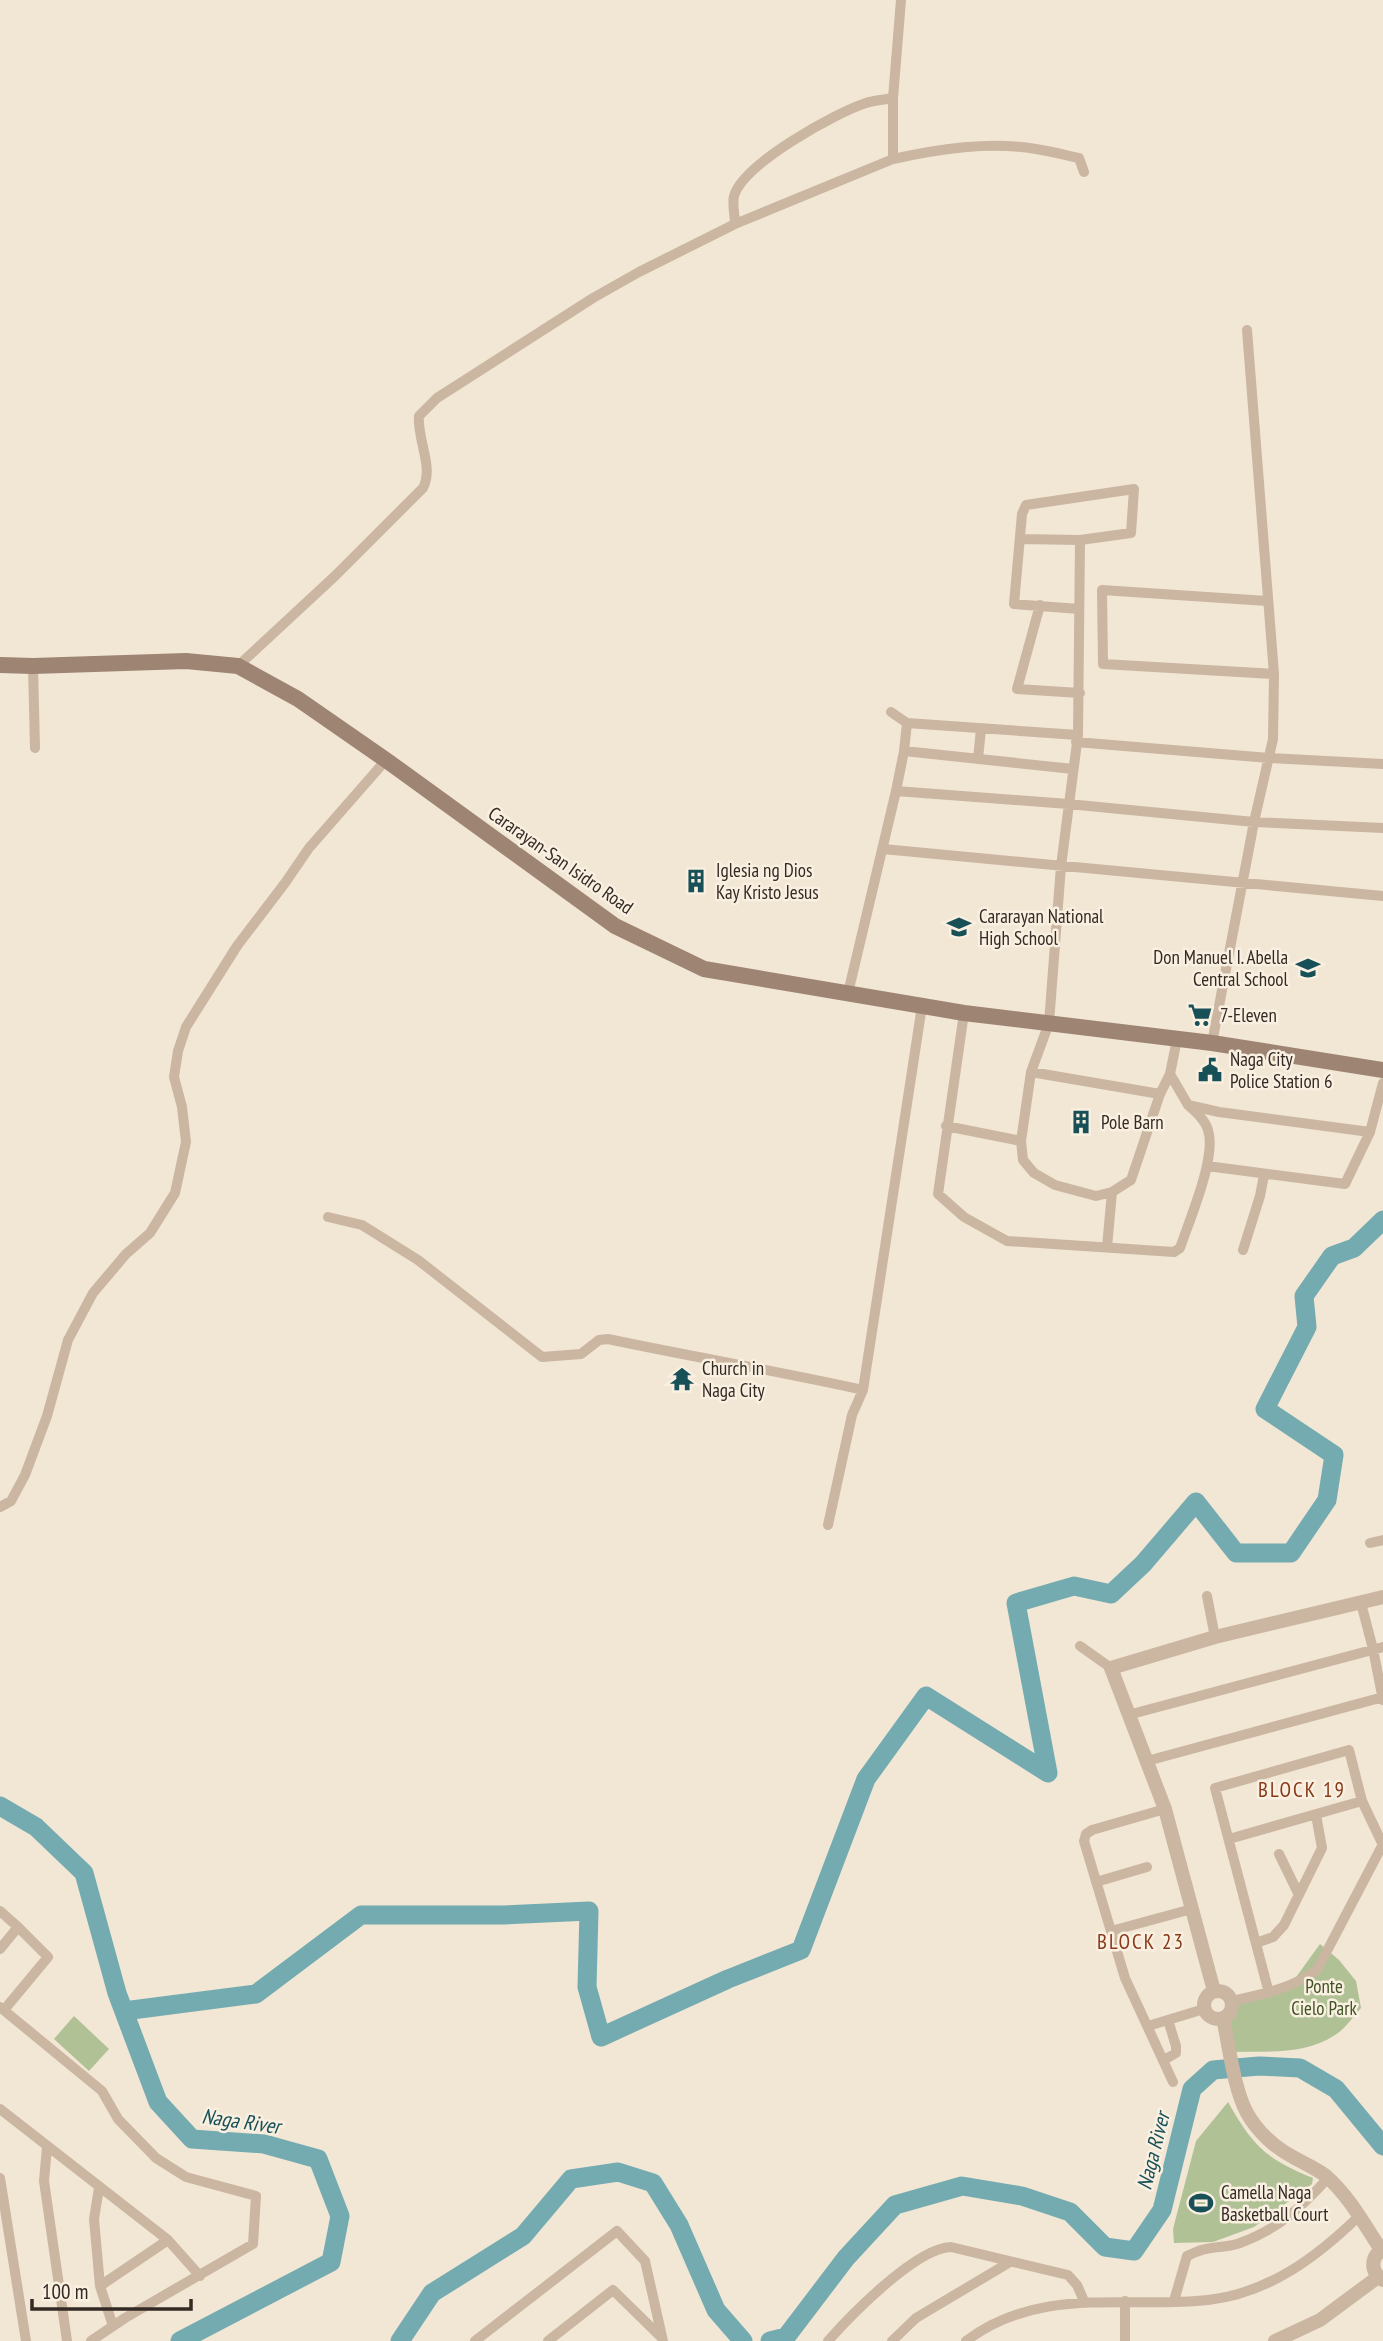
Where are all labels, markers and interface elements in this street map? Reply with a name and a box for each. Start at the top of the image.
street label: Cararayan-San Isidro Road [484,801,638,919]
place label: Iglesia ng Dios Kay Kristo Jesus [716,858,819,904]
building icon: Iglesia ng Dios Kay Kristo Jesus [682,867,710,895]
place label: Cararayan National High School [979,904,1104,950]
school or university icon: Cararayan National High School [945,913,973,941]
place label: Don Manuel I. Abella Central School [1153,945,1289,991]
school or university icon: Don Manuel I. Abella Central School [1294,954,1322,982]
supermarket icon: 7-Eleven [1186,1001,1214,1029]
place label: 7-Eleven [1220,1003,1277,1027]
place label: Naga City Police Station 6 [1230,1047,1333,1093]
public building icon: Naga City Police Station 6 [1196,1056,1224,1084]
building icon: Pole Barn [1067,1108,1095,1136]
place label: Pole Barn [1101,1110,1164,1134]
place label: Church in Naga City [702,1356,766,1402]
temple icon: Church in Naga City [668,1365,696,1393]
district label: BLOCK 19 [1258,1776,1346,1803]
district label: BLOCK 23 [1097,1928,1185,1955]
park label: Ponte Cielo Park [1291,1974,1357,2020]
water label: Naga River [200,2102,285,2140]
water label: Naga River [1130,2106,1176,2193]
place label: Camella Naga Basketball Court [1221,2180,1329,2226]
sports icon: Camella Naga Basketball Court [1187,2189,1215,2217]
scale bar [32,2268,191,2312]
text: 100 m [42,2278,88,2305]

